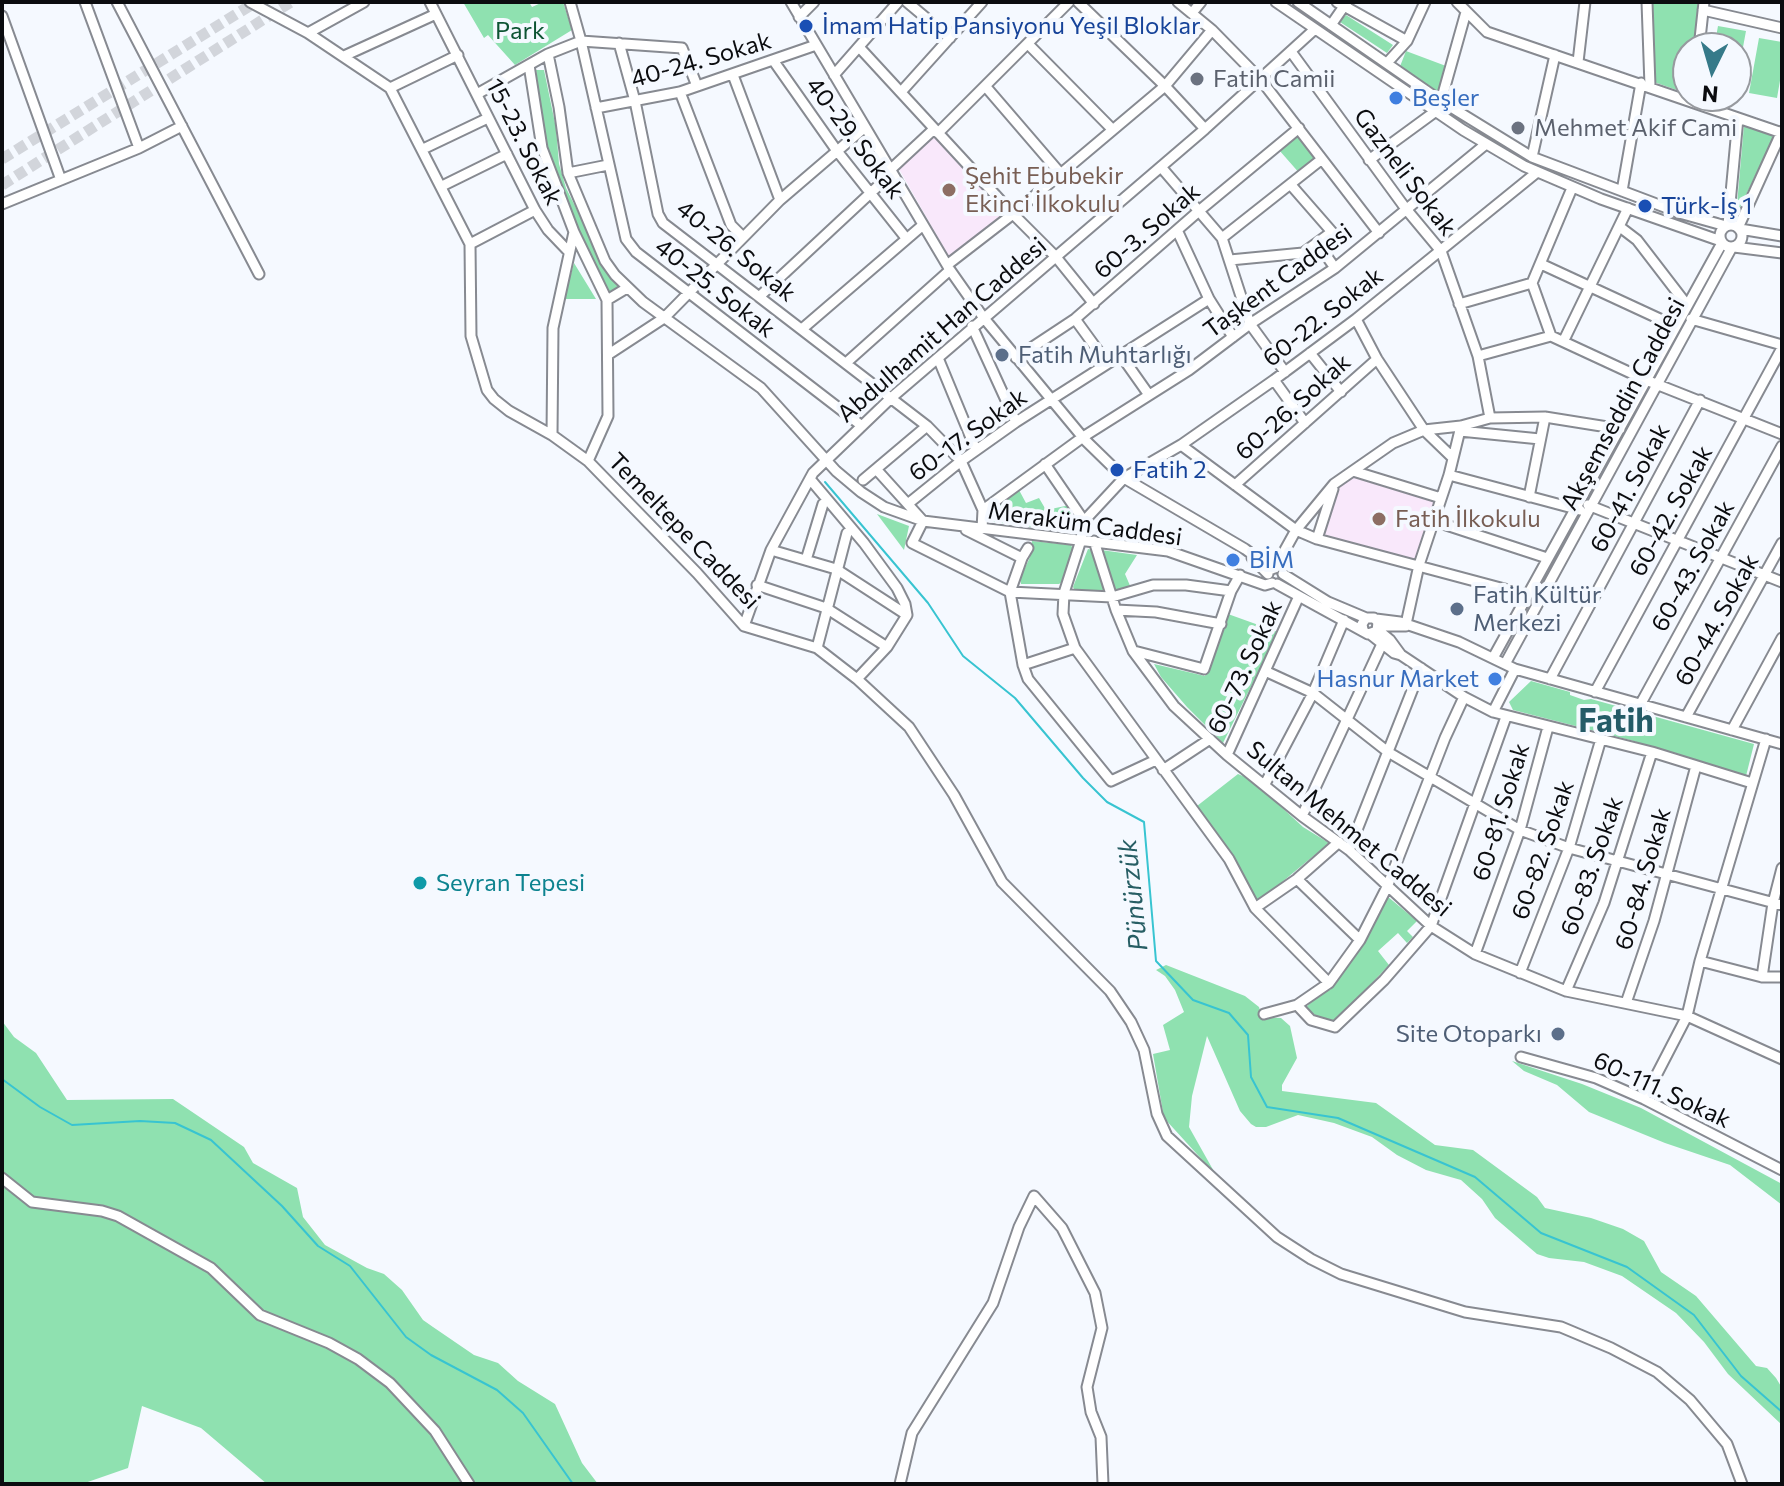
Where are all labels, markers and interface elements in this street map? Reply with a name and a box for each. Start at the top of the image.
place label: İmam Hatip Pansiyonu Yeşil Bloklar [822,12,1201,40]
park label: Park [495,17,545,45]
marker: İmam Hatip Pansiyonu Yeşil Bloklar [797,17,815,35]
street label: 40-24. Sokak [628,26,774,94]
north arrow [1672,32,1752,112]
place label: Fatih Camii [1213,65,1335,93]
marker: Fatih Camii [1188,70,1206,88]
street label: 40-29. Sokak [800,71,910,205]
street label: 15-23. Sokak [480,74,568,210]
text: N [1701,80,1719,109]
place label: Beşler [1412,84,1479,112]
marker: Beşler [1387,89,1405,107]
street label: Gazneli Sokak [1348,103,1462,241]
place label: Mehmet Akif Cami [1534,114,1737,142]
marker: Mehmet Akif Cami [1509,119,1527,137]
place label: Şehit Ebubekir Ekinci İlkokulu [965,162,1124,218]
street label: 60-3. Sokak [1088,177,1206,285]
marker: Şehit Ebubekir Ekinci İlkokulu [940,181,958,199]
place label: Türk-İş 1 [1661,192,1753,220]
street label: 40-26. Sokak [671,194,801,308]
marker: Türk-İş 1 [1636,197,1654,215]
street label: Taşkent Caddesi [1198,217,1358,345]
street label: Abdulhamit Han Caddesi [832,231,1052,429]
street label: 40-25. Sokak [649,232,781,344]
street label: 60-22. Sokak [1257,261,1389,373]
street label: Akşemseddin Caddesi [1555,293,1691,515]
place label: Fatih Muhtarlığı [1018,341,1192,369]
marker: Fatih Muhtarlığı [993,346,1011,364]
street label: 60-26. Sokak [1229,348,1357,466]
street label: 60-17. Sokak [903,383,1033,487]
street label: 60-41. Sokak [1584,419,1676,557]
street label: 60-42. Sokak [1623,441,1719,581]
street label: Temeltepe Caddesi [602,447,766,615]
place label: Fatih 2 [1133,456,1206,484]
marker: Fatih 2 [1108,461,1126,479]
street label: 60-43. Sokak [1645,495,1741,637]
street label: Meraküm Caddesi [986,496,1184,552]
place label: Fatih İlkokulu [1395,505,1541,533]
marker: Fatih İlkokulu [1370,510,1388,528]
place label: BİM [1249,546,1294,574]
street label: 60-44. Sokak [1669,549,1765,691]
marker: BİM [1224,551,1242,569]
place label: Fatih Kültür Merkezi [1473,581,1601,637]
street label: 60-73. Sokak [1202,596,1288,738]
marker: Fatih Kültür Merkezi [1448,600,1466,618]
place label: Hasnur Market [1317,665,1479,693]
marker: Hasnur Market [1486,670,1504,688]
district label: Fatih [1578,702,1654,740]
street label: Sultan Mehmet Caddesi [1241,735,1457,923]
street label: 60-81. Sokak [1466,740,1536,884]
street label: 60-82. Sokak [1506,777,1580,923]
street label: 60-83. Sokak [1555,793,1629,939]
street label: 60-84. Sokak [1609,805,1677,953]
water label: Pünürzük [1112,838,1154,952]
place label: Seyran Tepesi [436,869,585,897]
marker: Seyran Tepesi [411,874,429,892]
place label: Site Otoparkı [1396,1020,1542,1048]
marker: Site Otoparkı [1549,1025,1567,1043]
street label: 60-111. Sokak [1589,1046,1735,1134]

